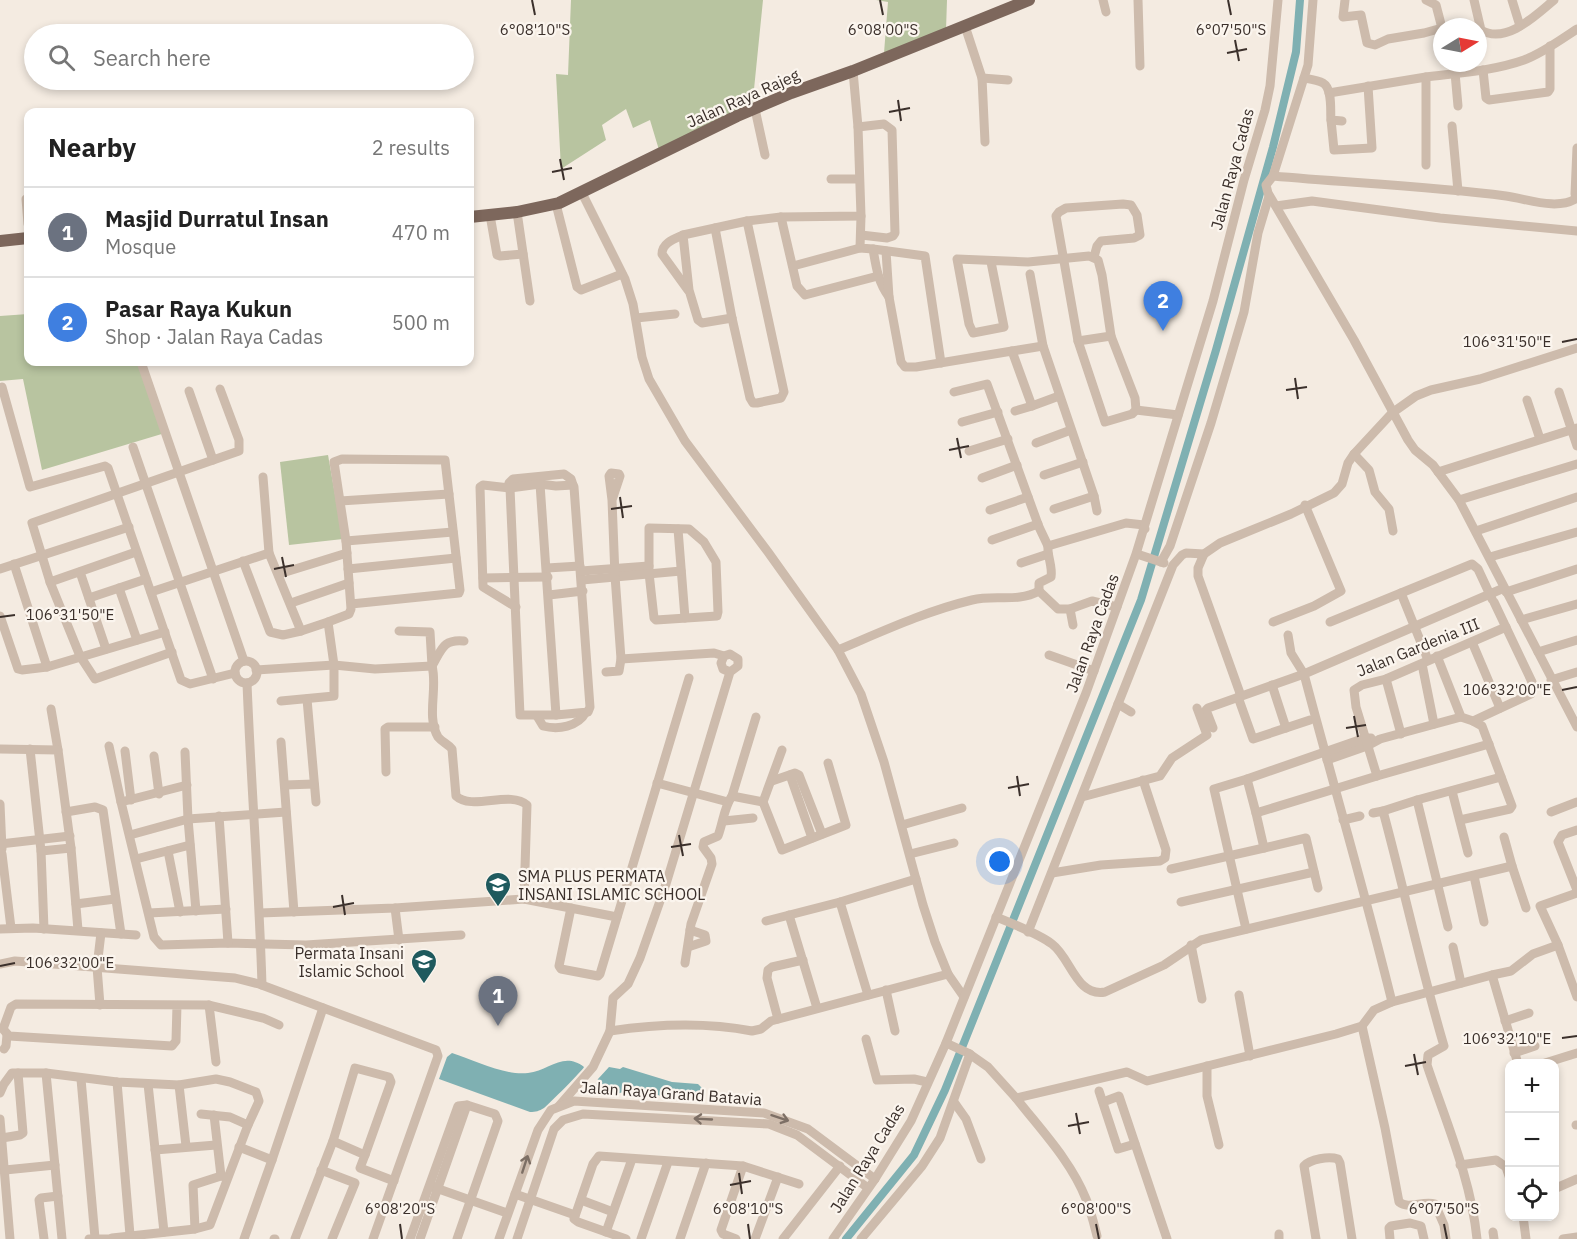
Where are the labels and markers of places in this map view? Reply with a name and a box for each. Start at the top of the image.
pin: 2 [1144,282,1182,331]
place label: SMA PLUS PERMATA INSANI ISLAMIC SCHOOL [518,866,705,904]
school or university icon: SMA PLUS PERMATA INSANI ISLAMIC SCHOOL [483,870,513,908]
place label: Permata Insani Islamic School [295,943,404,981]
school or university icon: Permata Insani Islamic School [409,947,439,985]
pin: 1 [478,976,518,1026]

